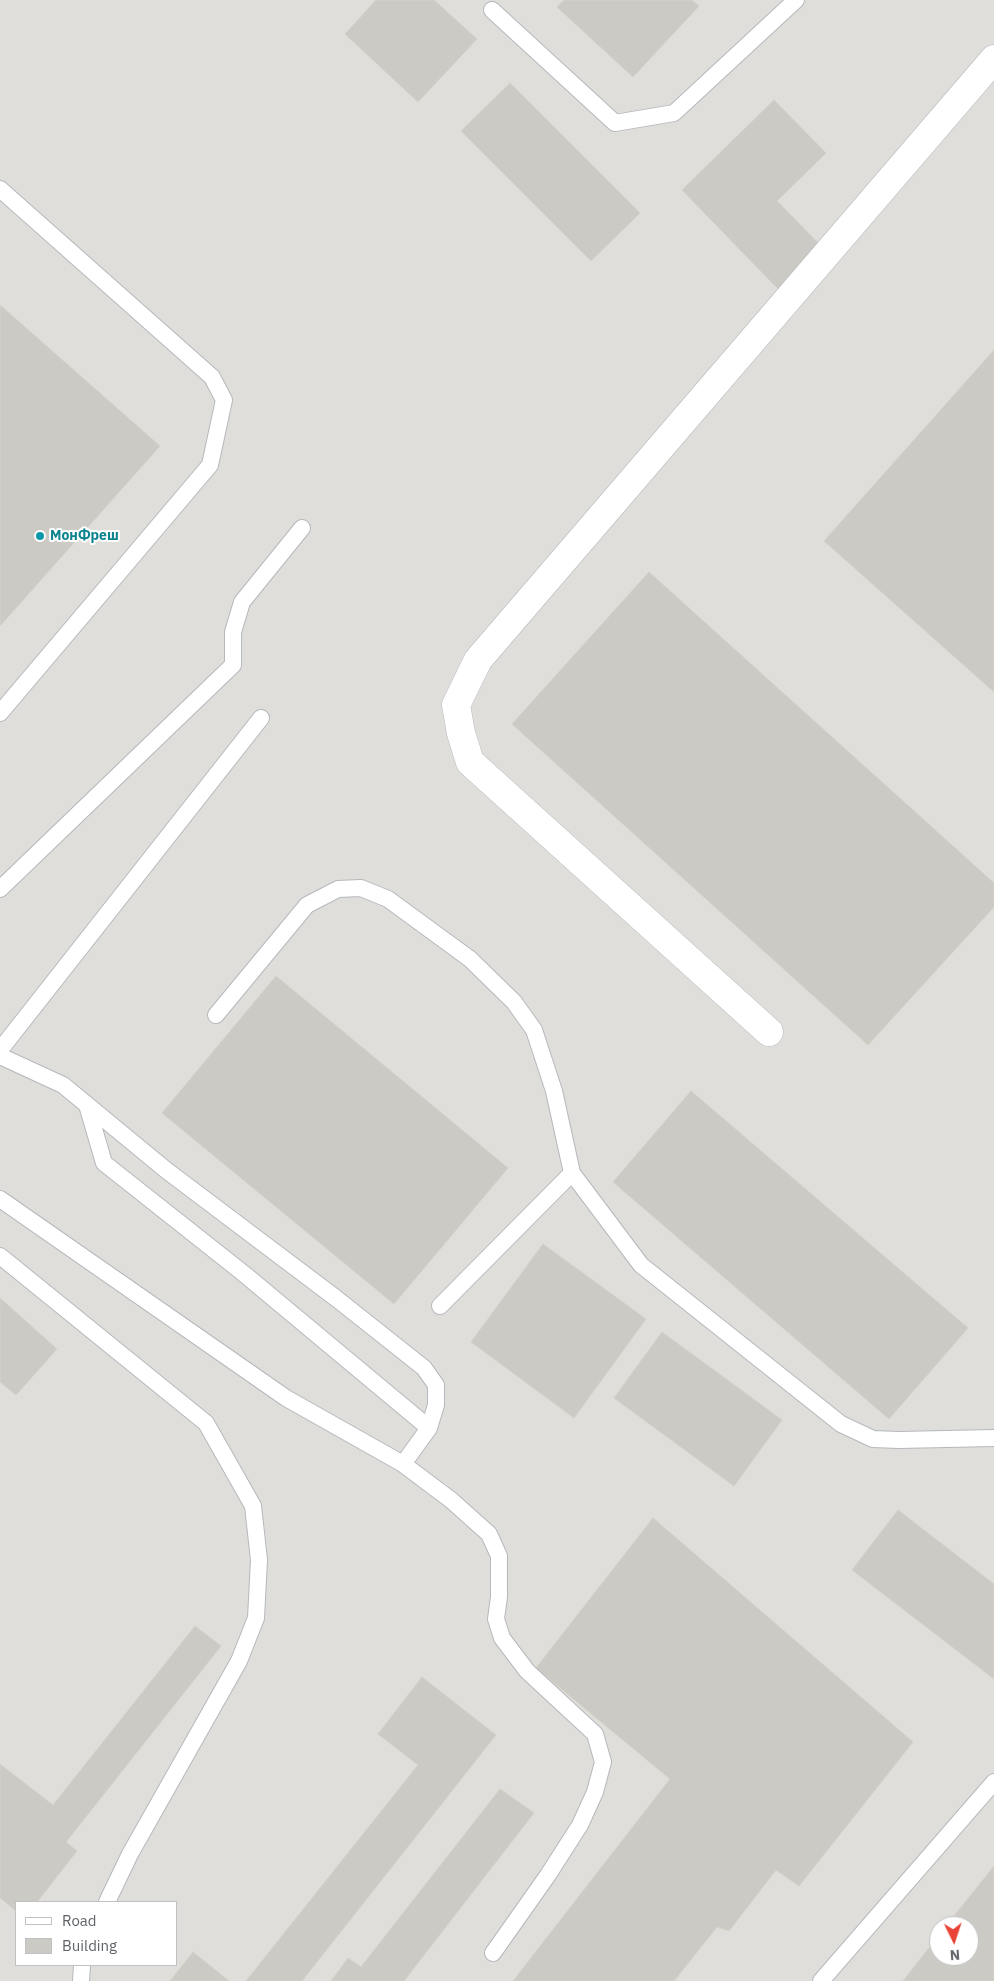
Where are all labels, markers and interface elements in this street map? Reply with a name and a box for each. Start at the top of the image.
place label: МонФреш [50,528,119,544]
marker: МонФреш [34,530,46,542]
legend [15,1901,178,1966]
text: Road [62,1911,97,1930]
north arrow [929,1916,979,1966]
text: Building [62,1936,117,1955]
text: N [949,1946,961,1964]

